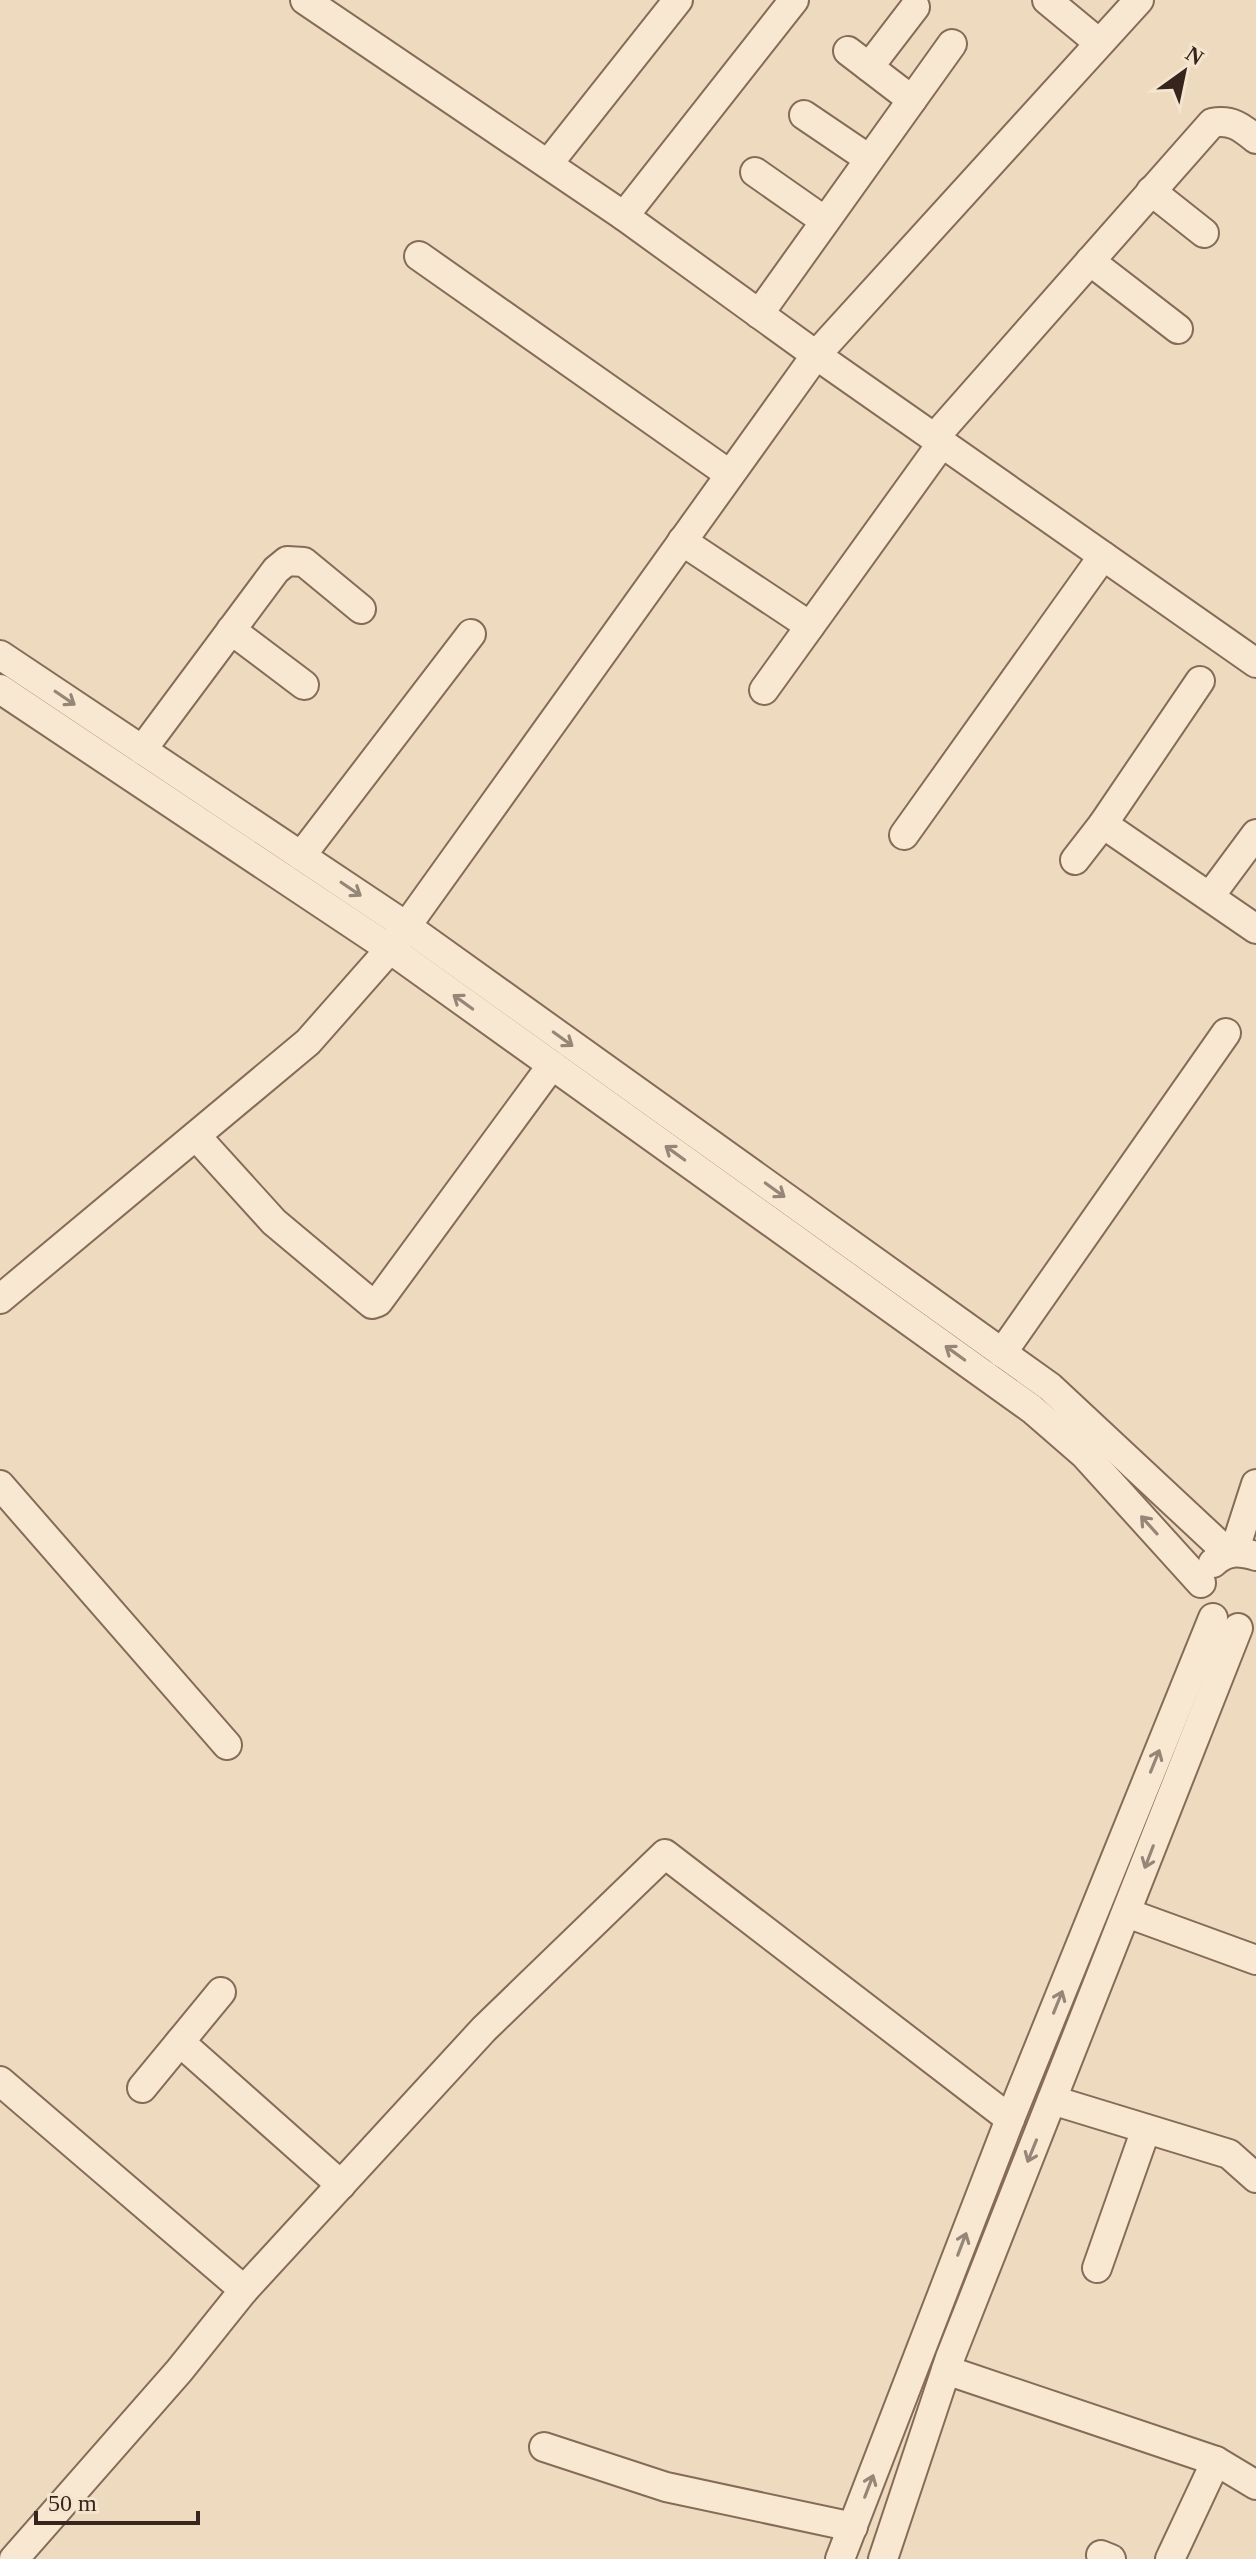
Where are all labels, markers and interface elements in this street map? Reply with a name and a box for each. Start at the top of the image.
north arrow [1144,32,1224,112]
text: N [1181,41,1208,71]
one-way arrow [53,690,75,706]
one-way arrow [339,881,361,897]
one-way arrow [453,994,475,1010]
one-way arrow [552,1031,574,1047]
one-way arrow [665,1145,686,1162]
one-way arrow [763,1182,785,1198]
one-way arrow [944,1345,966,1362]
one-way arrow [1139,1515,1158,1535]
one-way arrow [1149,1749,1163,1774]
one-way arrow [1141,1844,1155,1869]
one-way arrow [1051,1990,1066,2015]
one-way arrow [1024,2138,1039,2163]
one-way arrow [956,2232,970,2257]
one-way arrow [863,2474,877,2499]
scale bar [36,2475,198,2525]
text: 50 m [48,2490,97,2516]

